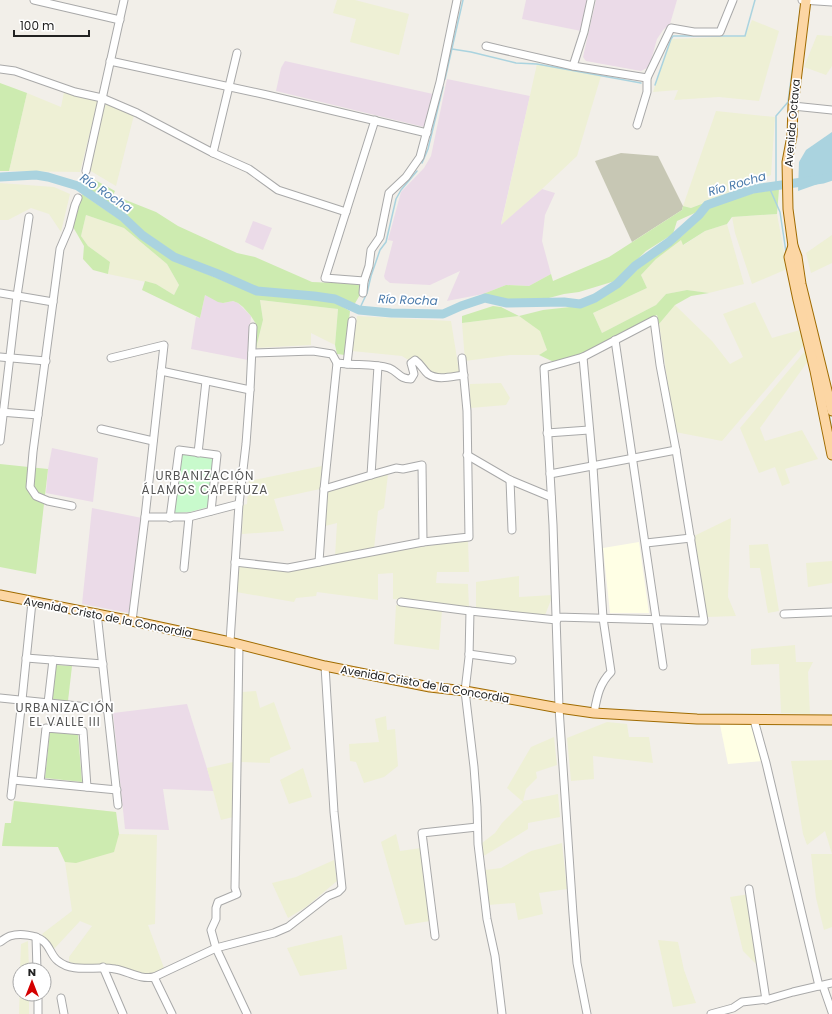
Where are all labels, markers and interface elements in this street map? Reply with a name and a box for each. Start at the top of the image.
scale bar [14,12,89,38]
text: 100 m [20,17,54,34]
street label: Avenida Octava [780,78,804,168]
water label: Río Rocha [706,167,768,200]
water label: Río Rocha [77,169,136,216]
water label: Río Rocha [378,290,438,309]
district label: URBANIZACIÓN ÁLAMOS CAPERUZA [142,467,268,498]
street label: Avenida Cristo de la Concordia [22,593,194,641]
street label: Avenida Cristo de la Concordia [339,661,511,707]
district label: URBANIZACIÓN EL VALLE III [16,699,114,730]
north arrow [12,962,52,1002]
text: N [28,964,36,980]

